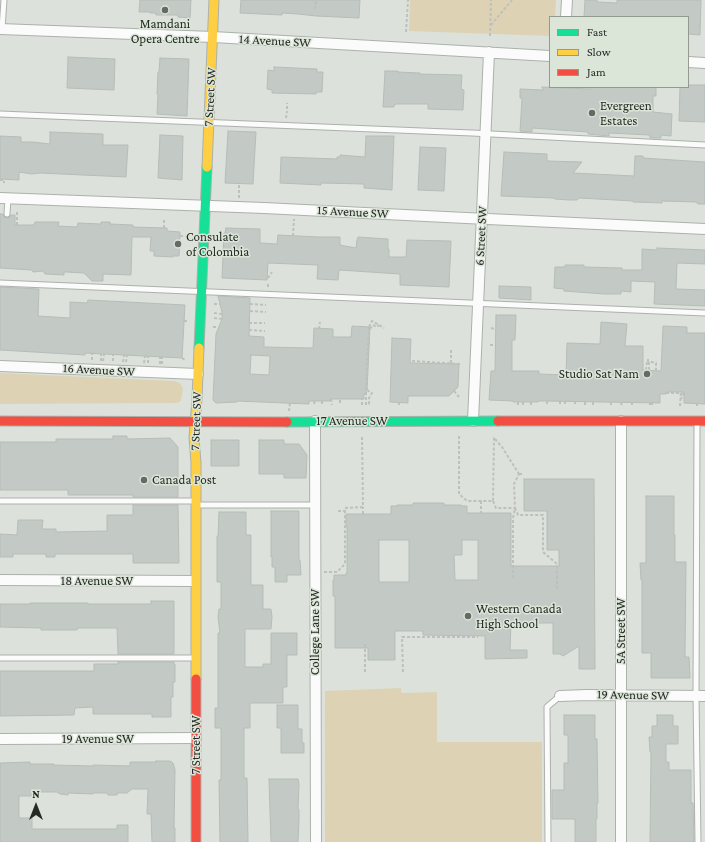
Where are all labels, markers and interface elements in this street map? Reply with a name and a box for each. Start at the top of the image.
marker: Mamdani Opera Centre [160,5,170,15]
place label: Mamdani Opera Centre [131,16,199,47]
legend [549,16,689,88]
text: Fast [587,25,607,39]
street label: 14 Avenue SW [239,31,311,51]
text: Slow [587,45,611,59]
text: Jam [587,65,606,79]
street label: 7 Street SW [201,67,219,127]
place label: Evergreen Estates [600,98,652,129]
marker: Evergreen Estates [587,108,597,118]
street label: 15 Avenue SW [317,202,389,222]
street label: 6 Street SW [472,206,490,266]
place label: Consulate of Colombia [186,229,249,260]
marker: Consulate of Colombia [173,239,183,249]
street label: 16 Avenue SW [63,360,135,380]
place label: Studio Sat Nam [559,366,639,382]
marker: Studio Sat Nam [642,369,652,379]
street label: 7 Street SW [187,391,205,451]
street label: 17 Avenue SW [316,413,388,429]
place label: Canada Post [152,472,216,488]
marker: Canada Post [139,475,149,485]
street label: 18 Avenue SW [61,573,133,589]
street label: College Lane SW [307,589,323,675]
street label: 5A Street SW [613,598,629,664]
place label: Western Canada High School [476,601,562,632]
marker: Western Canada High School [463,611,473,621]
street label: 19 Avenue SW [597,687,669,703]
street label: 7 Street SW [188,715,204,775]
street label: 19 Avenue SW [62,731,134,747]
north arrow [16,786,56,826]
text: N [32,788,40,800]

